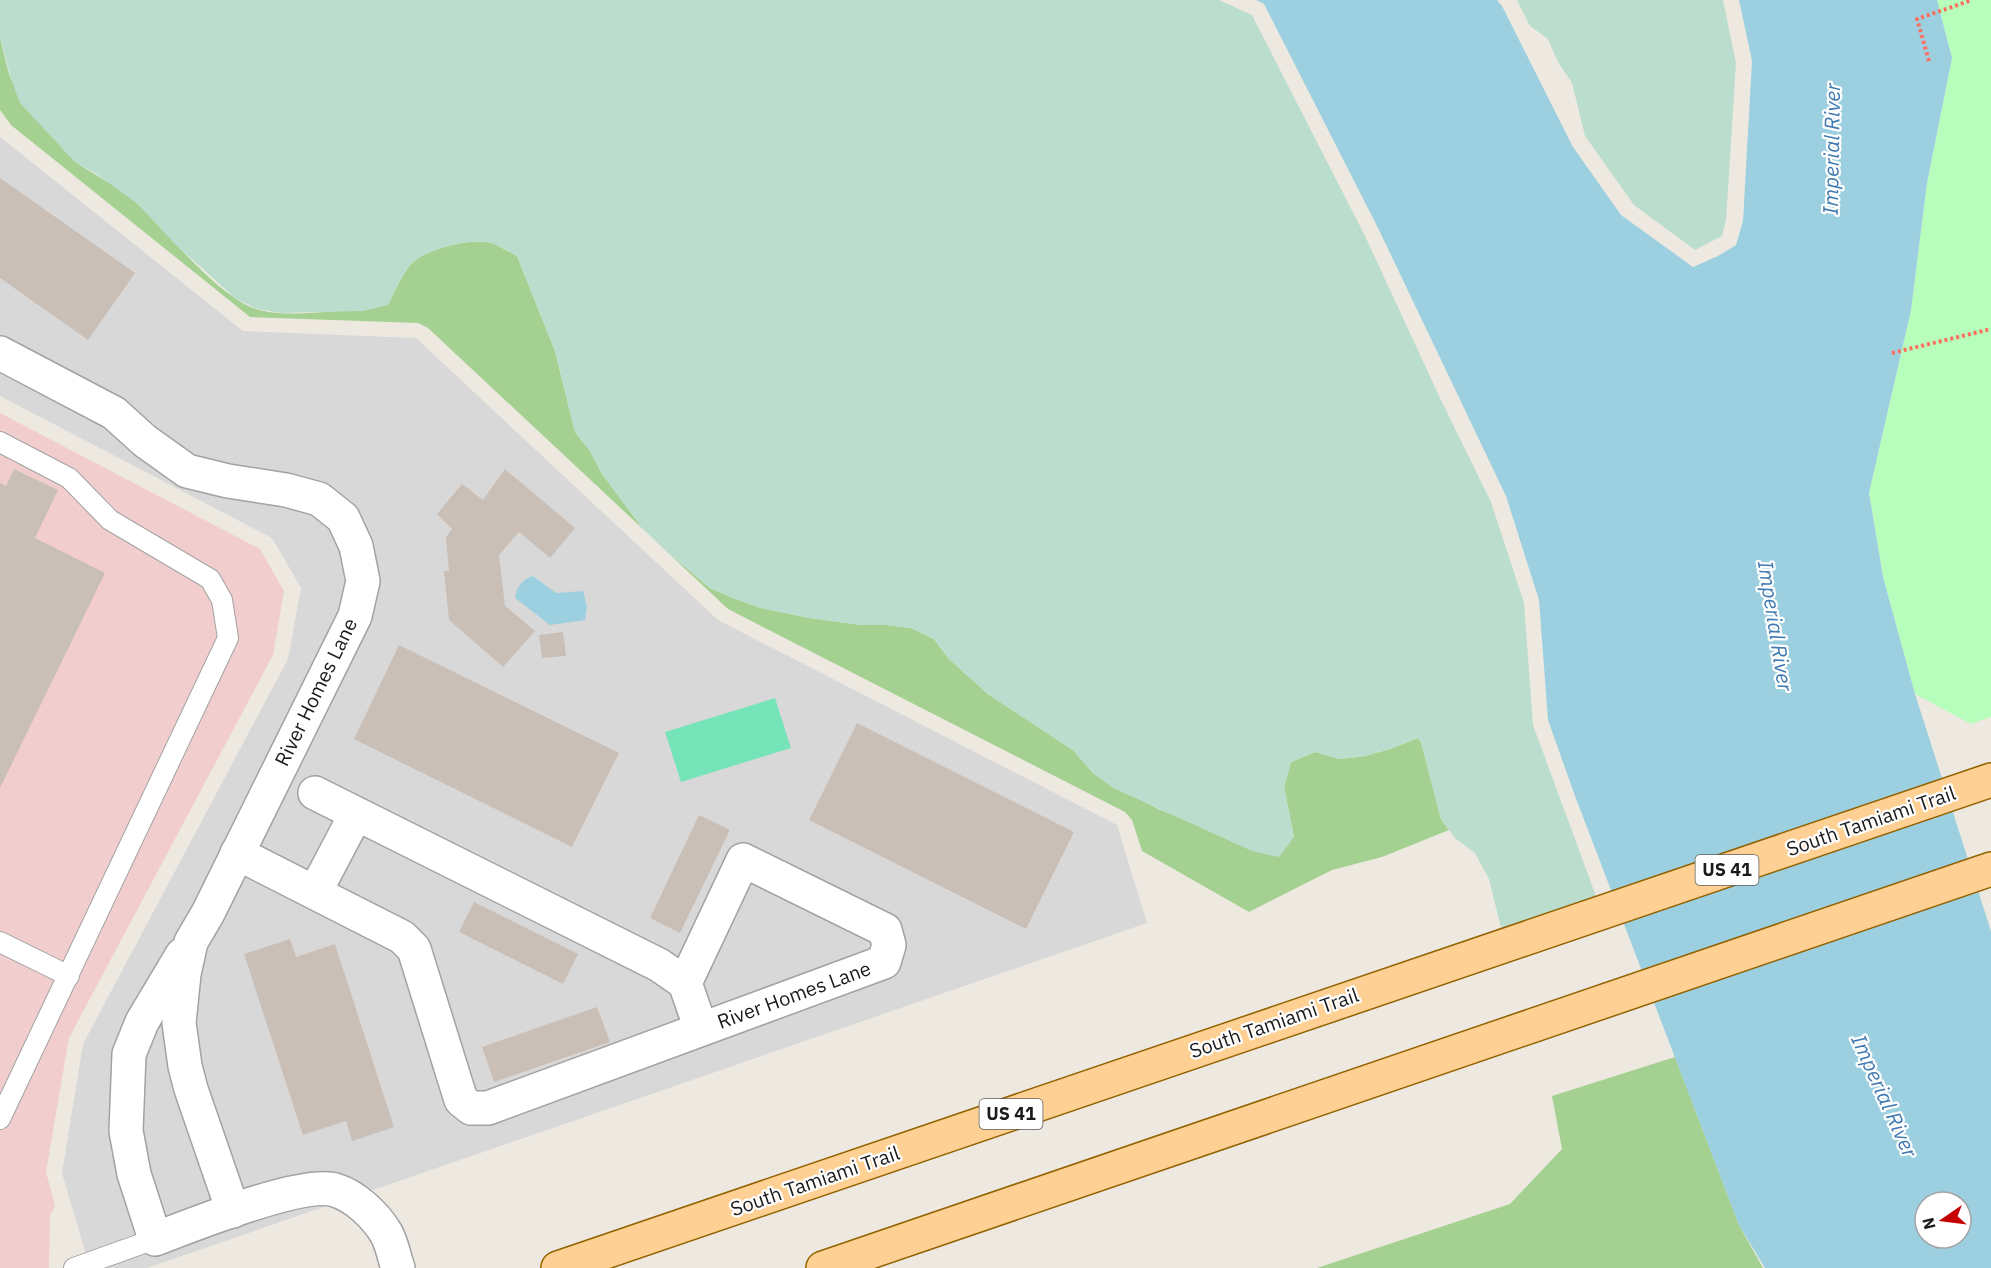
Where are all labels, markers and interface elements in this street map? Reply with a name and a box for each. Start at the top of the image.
water label: Imperial River [1816,82,1846,215]
water label: Imperial River [1752,559,1800,694]
street label: River Homes Lane [268,613,363,770]
street label: South Tamiami Trail [1783,779,1959,862]
road number: US 41 [1696,855,1758,885]
street label: River Homes Lane [713,954,874,1035]
street label: South Tamiami Trail [1186,981,1362,1064]
water label: Imperial River [1845,1030,1925,1163]
road number: US 41 [980,1099,1042,1129]
street label: South Tamiami Trail [727,1139,903,1222]
north arrow [1913,1190,1973,1250]
text: N [1917,1216,1940,1232]

